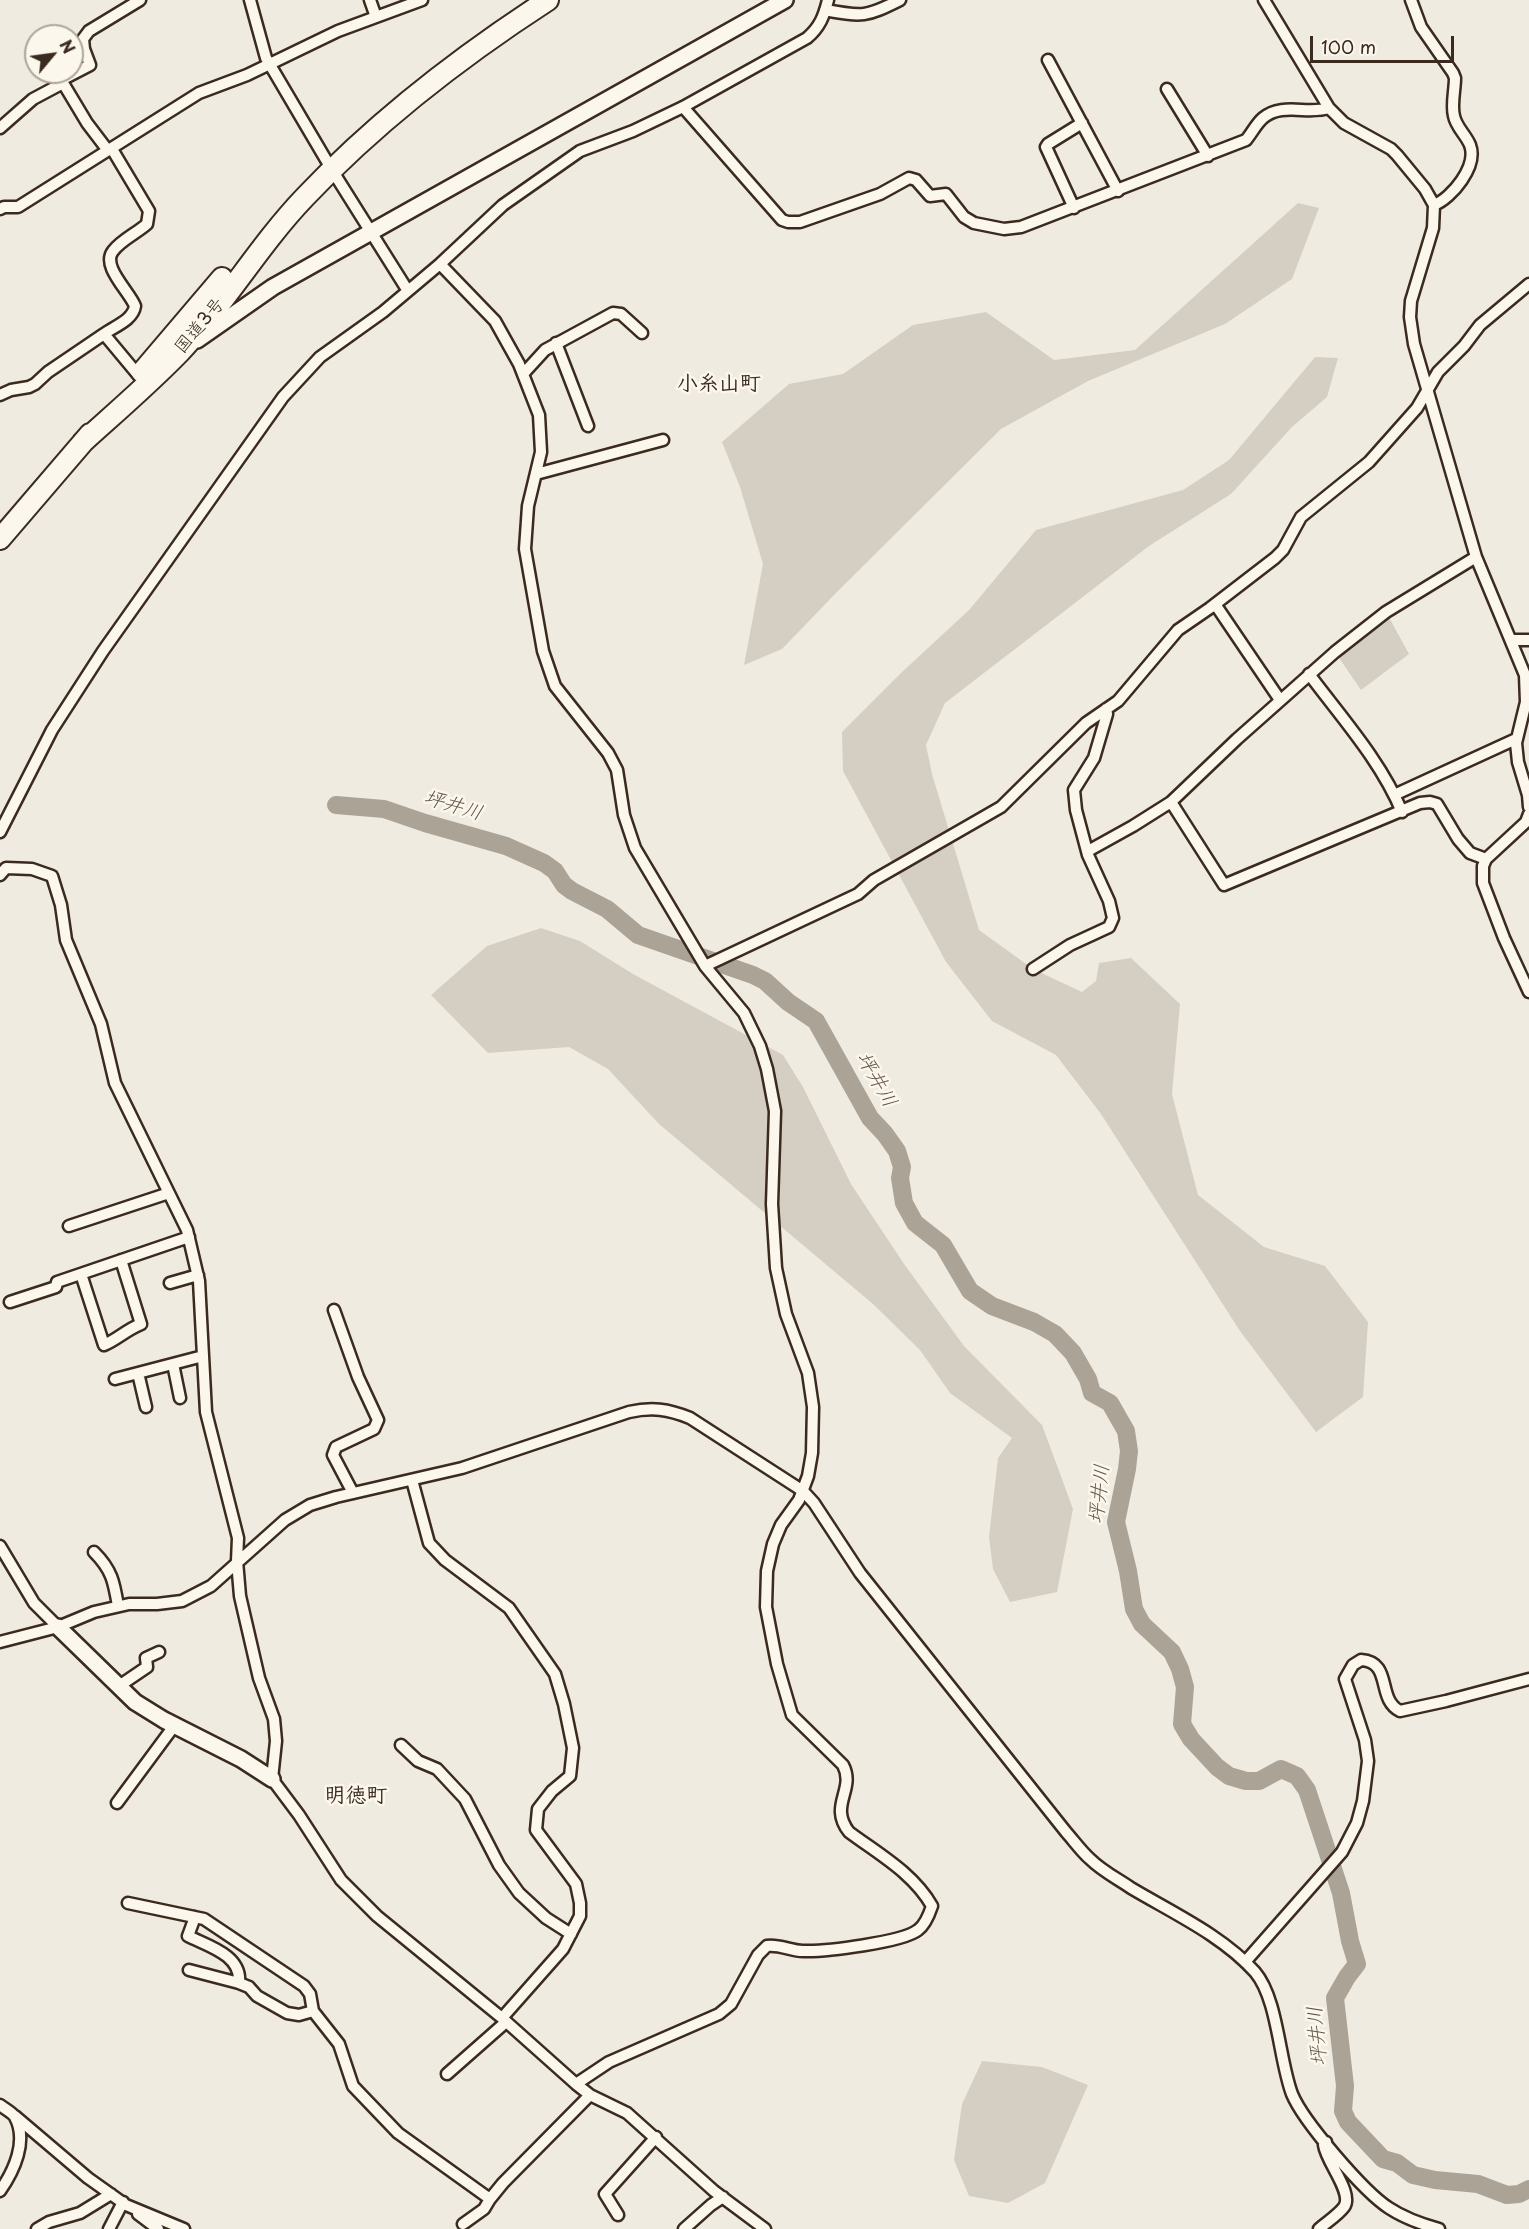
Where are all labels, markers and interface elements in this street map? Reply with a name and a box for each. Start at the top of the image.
north arrow [24,24,84,84]
scale bar [1313,24,1457,62]
text: 100 m [1321,33,1376,60]
text: N [54,35,82,58]
street label: 国道3号 [171,294,229,358]
district label: 小糸山町 [677,371,761,397]
water label: 坪井川 [421,786,485,826]
water label: 坪井川 [851,1048,901,1112]
water label: 坪井川 [1085,1463,1115,1525]
district label: 明徳町 [325,1783,387,1809]
water label: 坪井川 [1303,2005,1333,2067]

